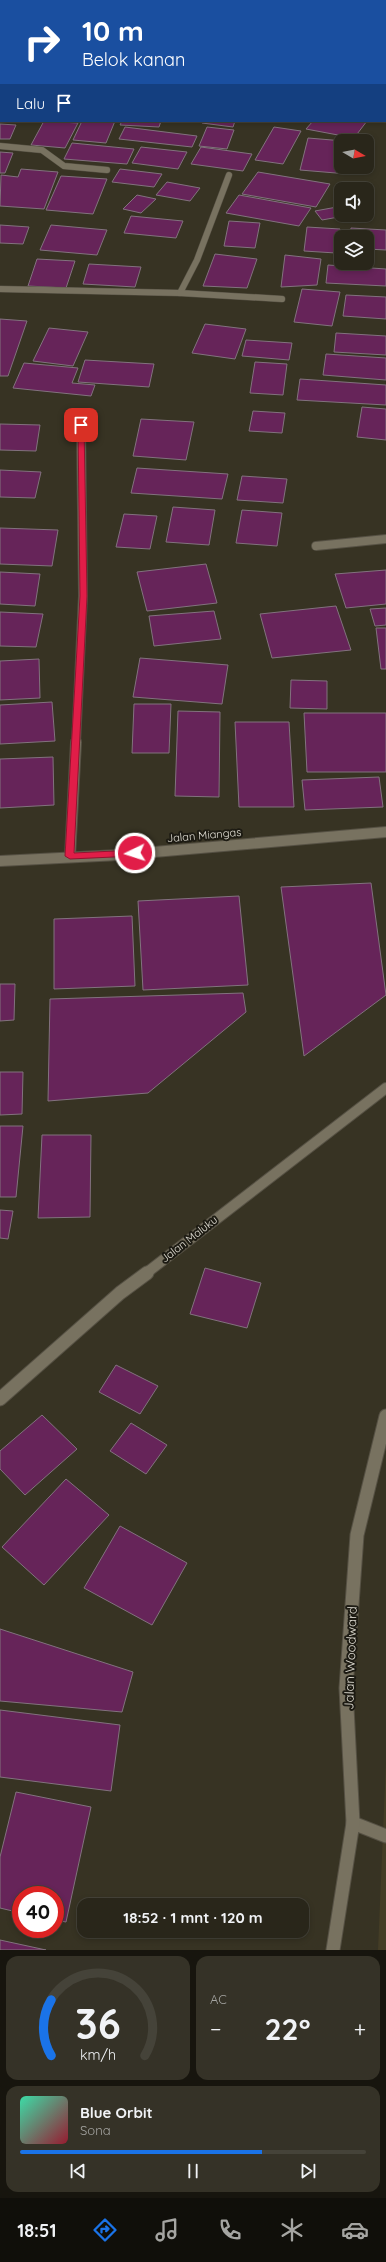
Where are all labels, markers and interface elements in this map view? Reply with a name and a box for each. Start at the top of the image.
text: 10 m [82,13,144,48]
icon: right [16,16,68,68]
text: Belok kanan [82,48,185,71]
icon: arrive [53,92,75,114]
text: Lalu [16,94,45,113]
north arrow [334,134,374,174]
map controls [334,134,374,270]
button: sound [334,182,374,222]
button: layers [334,230,374,270]
pin [64,408,98,442]
icon: arrive [70,414,92,436]
street label: Jalan Miangas [166,825,242,845]
position arrow [114,832,156,874]
street label: Jalan Maluku [158,1213,220,1265]
street label: Jalan Woodward [340,1606,360,1710]
speed limit sign: 40 [12,1886,64,1938]
text: 18:52 · 1 mnt · 120 m [123,1908,263,1927]
text: AC [210,1991,227,2007]
text: 36 [75,1997,121,2049]
text: 22° [265,2010,310,2048]
text: − [210,2015,221,2043]
text: + [354,2015,366,2043]
text: km/h [80,2046,116,2064]
text: Blue Orbit [80,2103,153,2122]
text: Sona [80,2122,111,2138]
icon: previous [67,2160,89,2182]
icon: pause [182,2160,204,2182]
icon: next [297,2160,319,2182]
icon: directions [91,2216,119,2244]
icon: music [153,2216,181,2244]
icon: phone [216,2216,244,2244]
icon: climate [278,2216,306,2244]
icon: car [341,2216,369,2244]
text: 18:51 [17,2219,56,2242]

